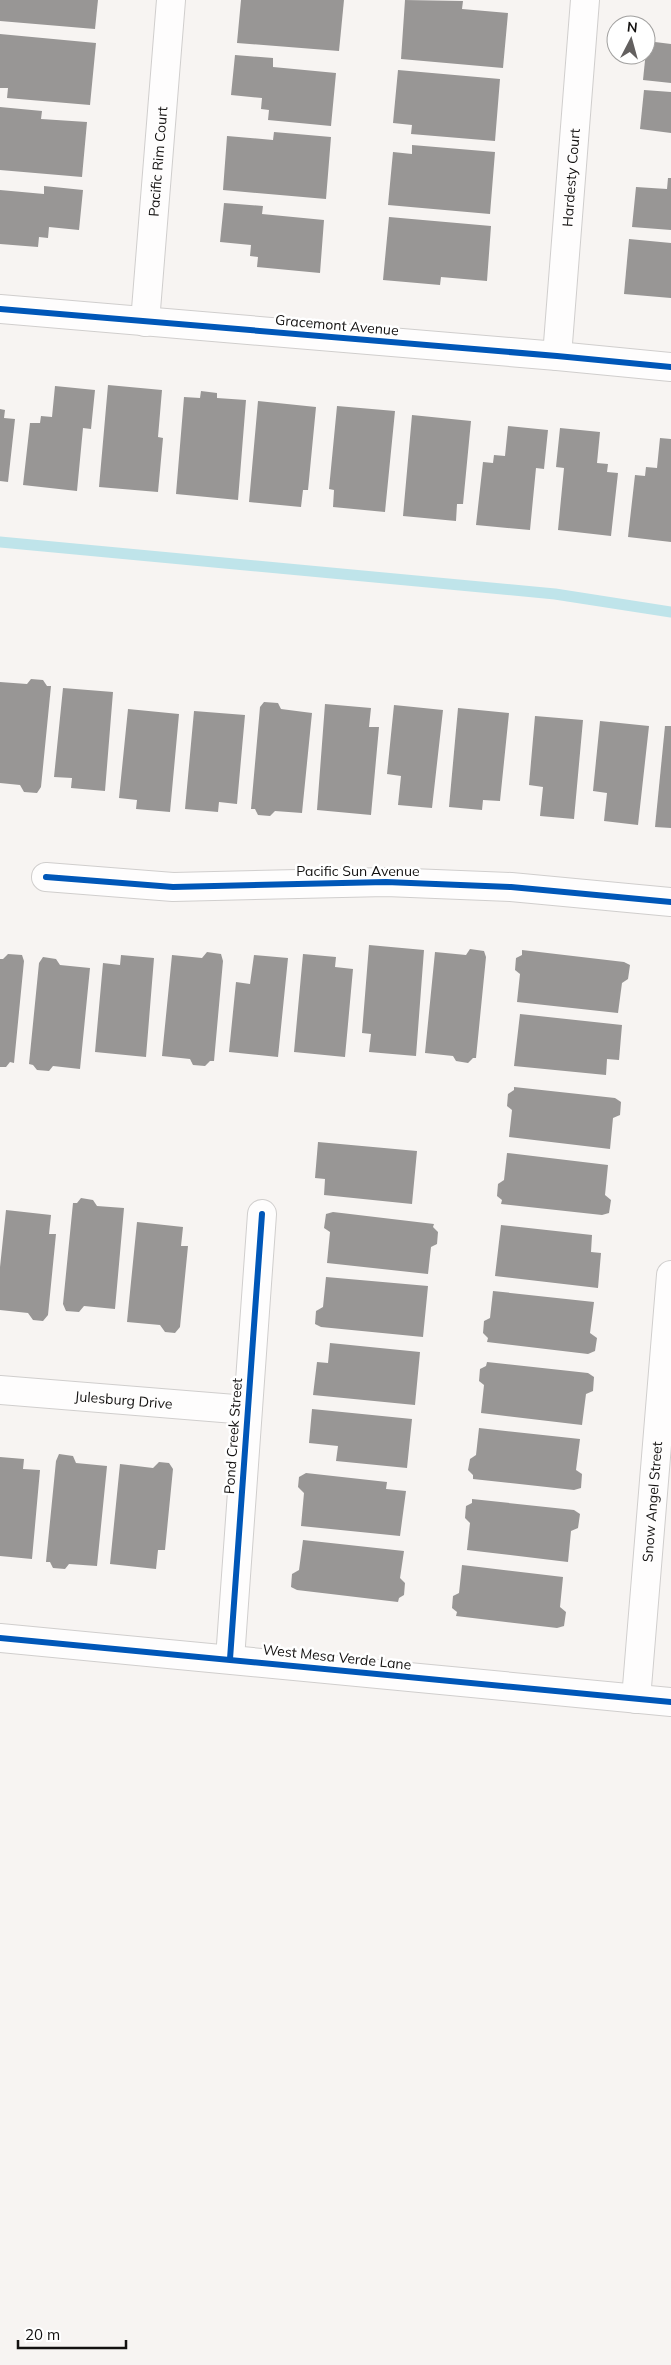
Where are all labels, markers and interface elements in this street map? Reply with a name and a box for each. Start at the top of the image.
north arrow [606,15,656,65]
text: N [626,18,639,37]
street label: Pacific Rim Court [145,106,171,217]
street label: Hardesty Court [558,128,584,227]
street label: Gracemont Avenue [275,311,399,339]
street label: Pacific Sun Avenue [296,862,420,880]
street label: Pond Creek Street [220,1377,246,1495]
street label: Julesburg Drive [74,1387,173,1413]
street label: Snow Angel Street [638,1441,666,1563]
street label: West Mesa Verde Lane [262,1640,412,1674]
scale bar [18,2318,125,2350]
text: 20 m [25,2325,60,2344]

